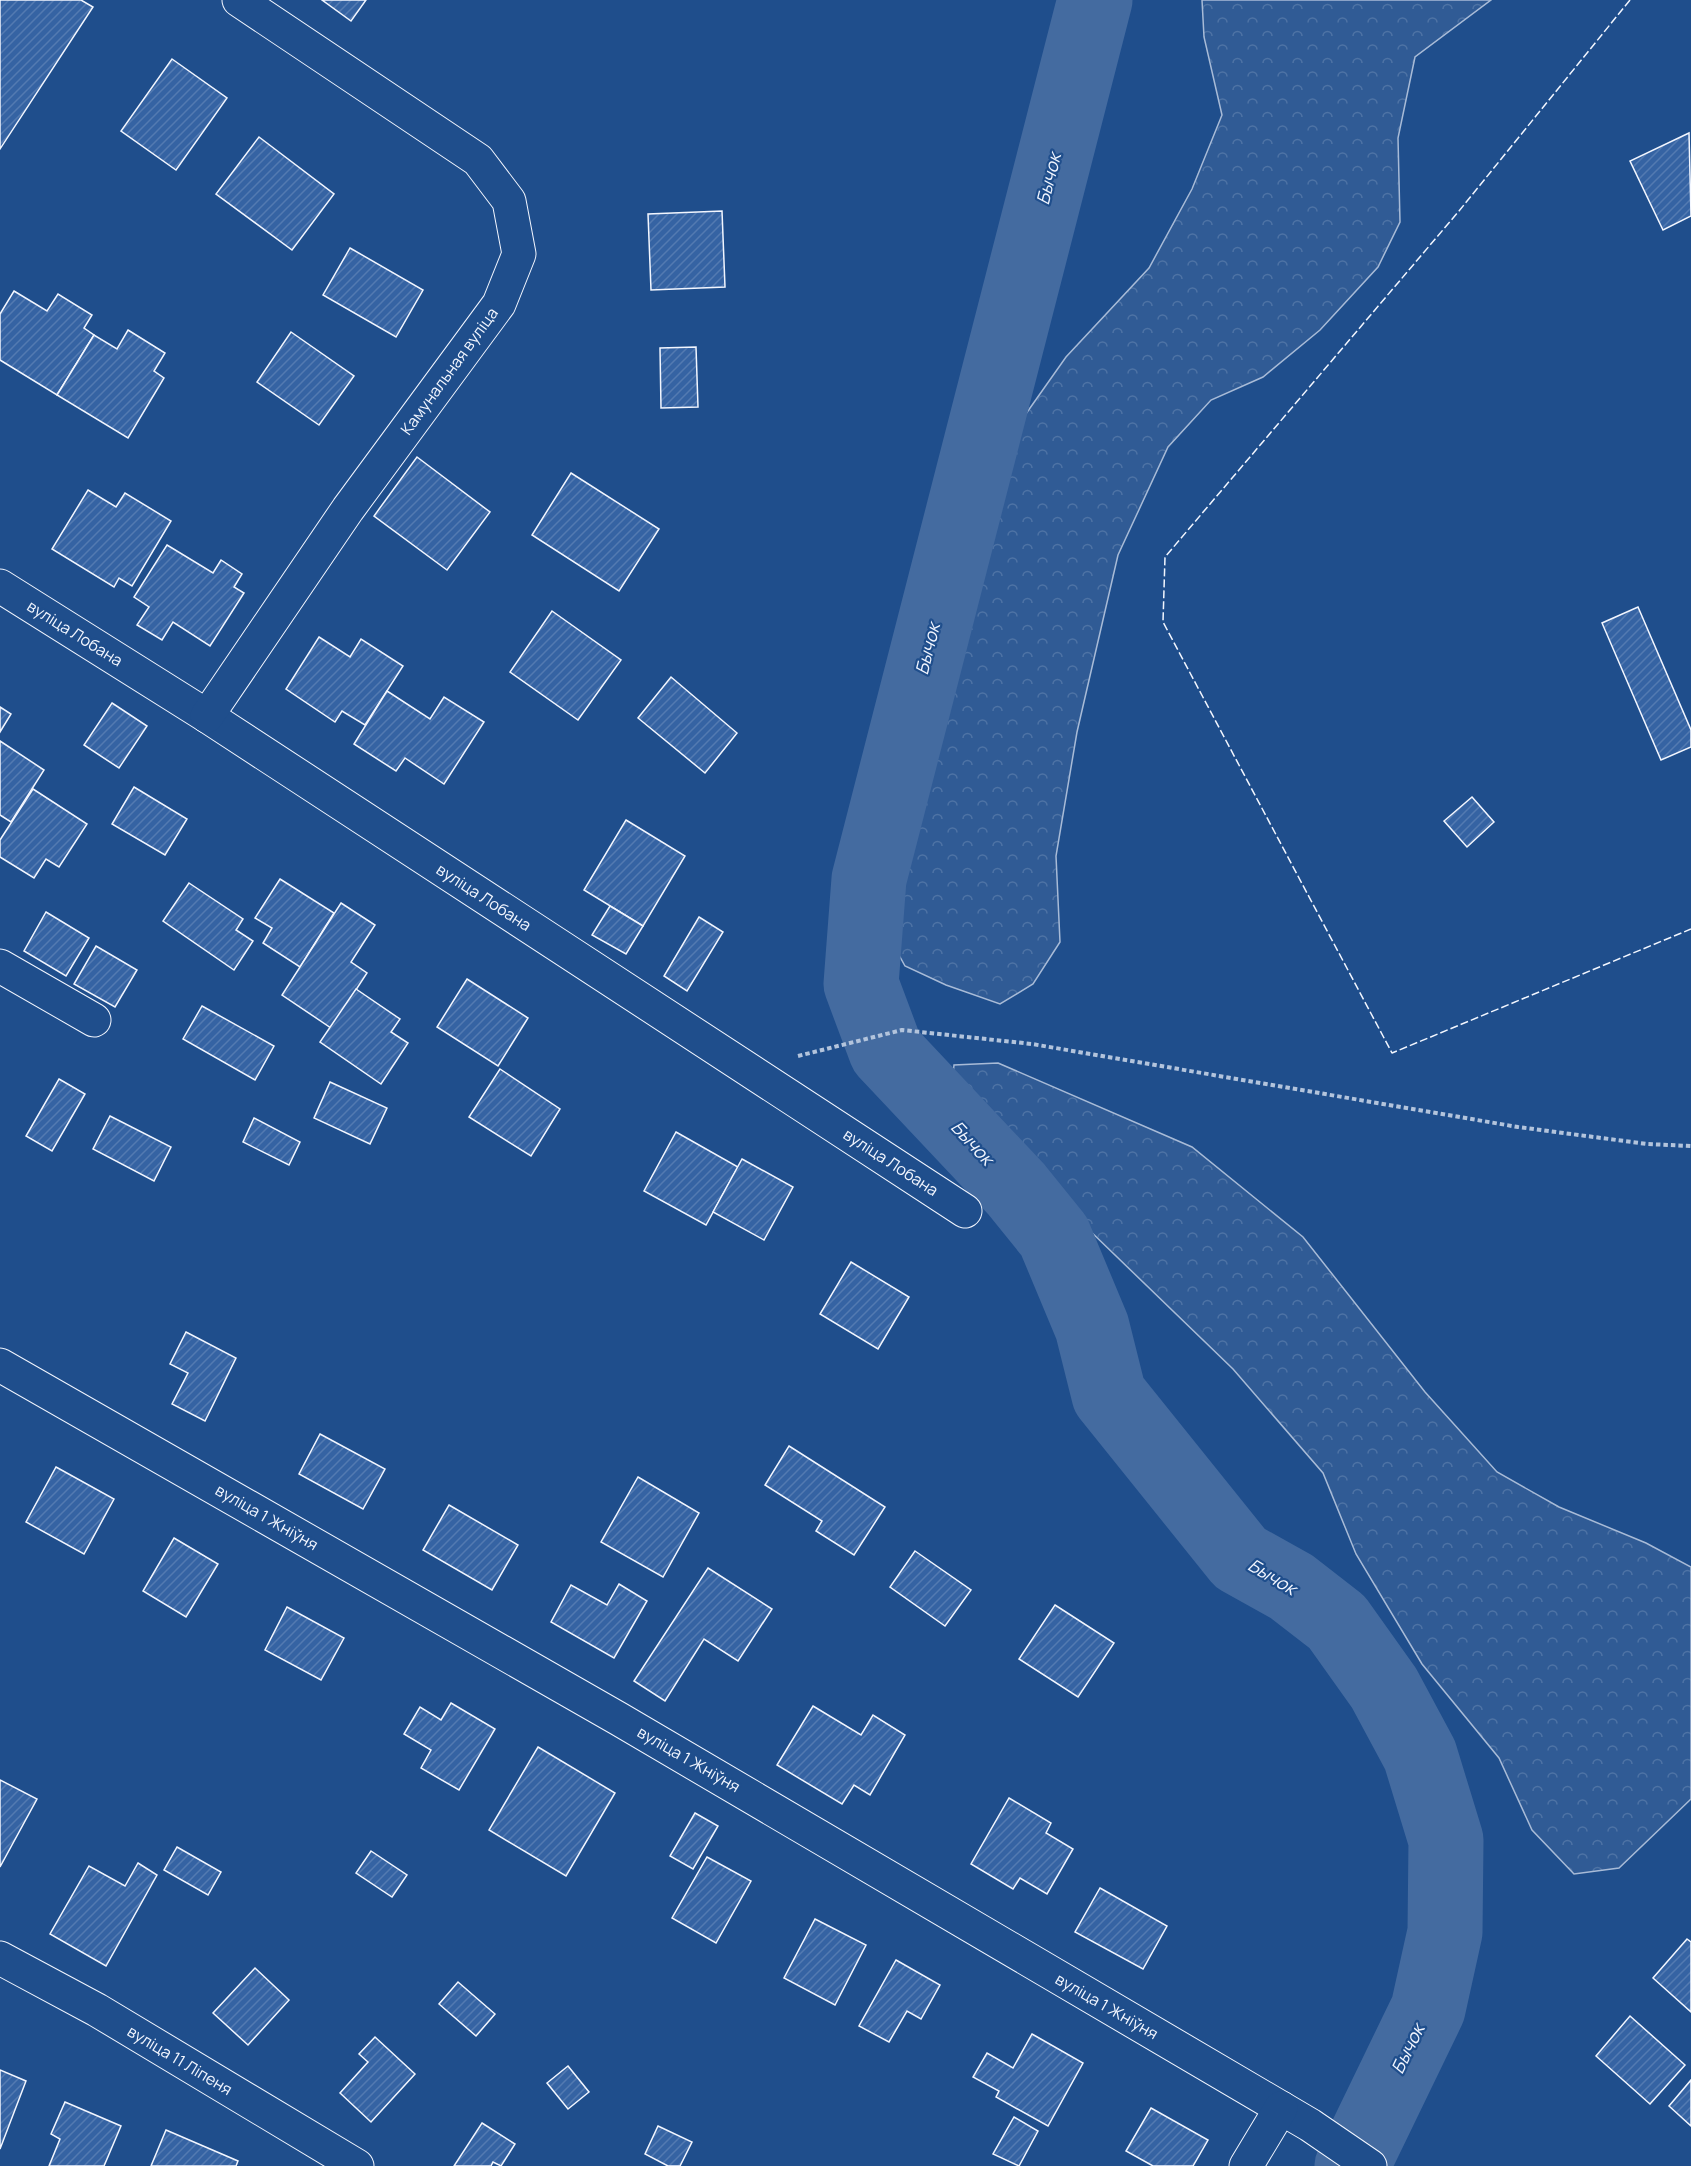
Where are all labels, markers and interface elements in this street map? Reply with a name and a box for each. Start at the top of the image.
water label: Бычок [1030,148,1067,207]
street label: Камунальная вуліца [395,303,503,439]
street label: вуліца Лобана [23,595,127,671]
water label: Бычок [909,618,946,677]
street label: вуліца Лобана [432,858,536,936]
water label: Бычок [946,1115,1001,1172]
street label: вуліца Лобана [839,1123,943,1201]
street label: вуліца 1 Жніўня [212,1479,322,1555]
water label: Бычок [1244,1552,1304,1601]
street label: вуліца 1 Жніўня [634,1721,744,1797]
street label: вуліца 1 Жніўня [1052,1968,1162,2044]
water label: Бычок [1385,2017,1431,2077]
street label: вуліца 11 Ліпеня [123,2020,237,2100]

